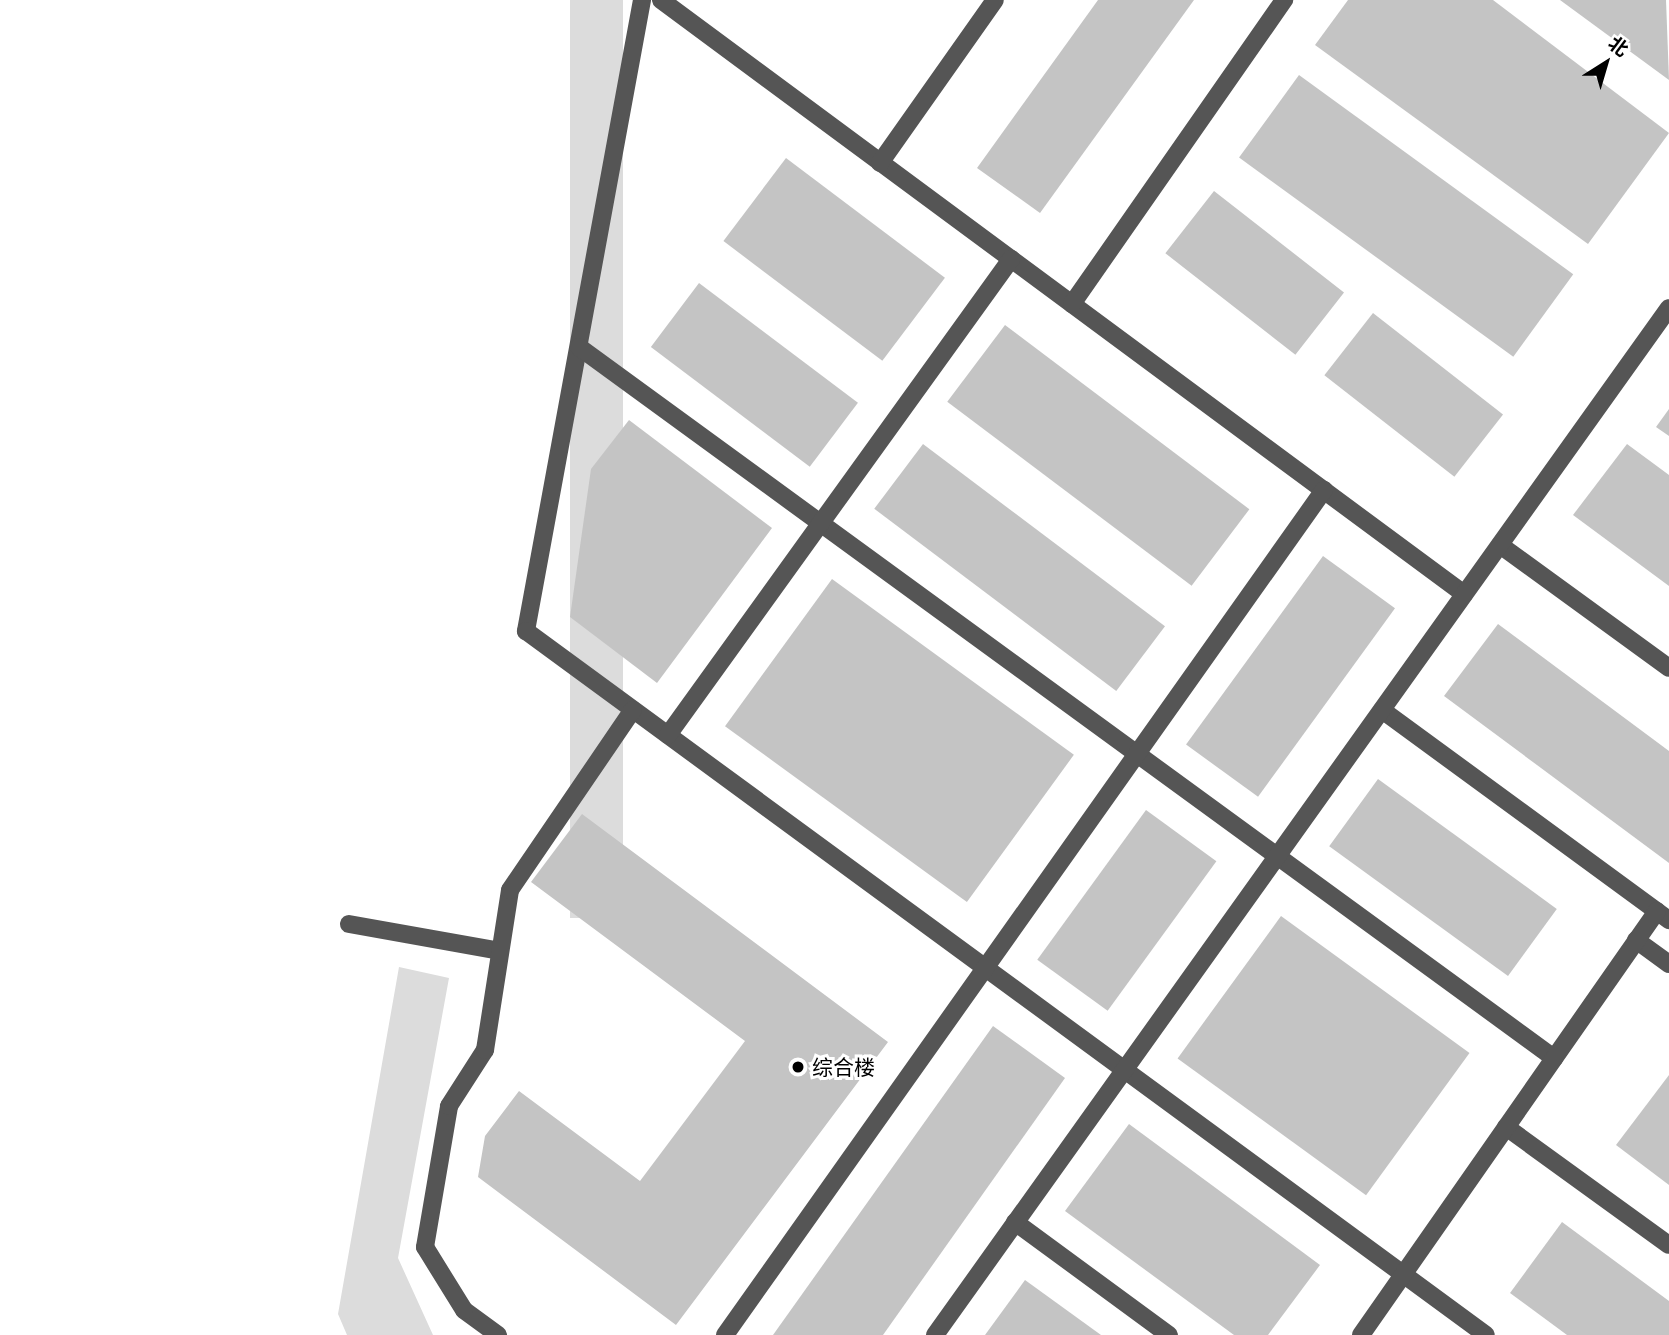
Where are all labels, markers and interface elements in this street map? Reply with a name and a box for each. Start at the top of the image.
north arrow [1571,28,1641,98]
text: 北 [1603,30,1634,62]
place label: 综合楼 [812,1054,875,1080]
marker: 综合楼 [790,1059,806,1075]

